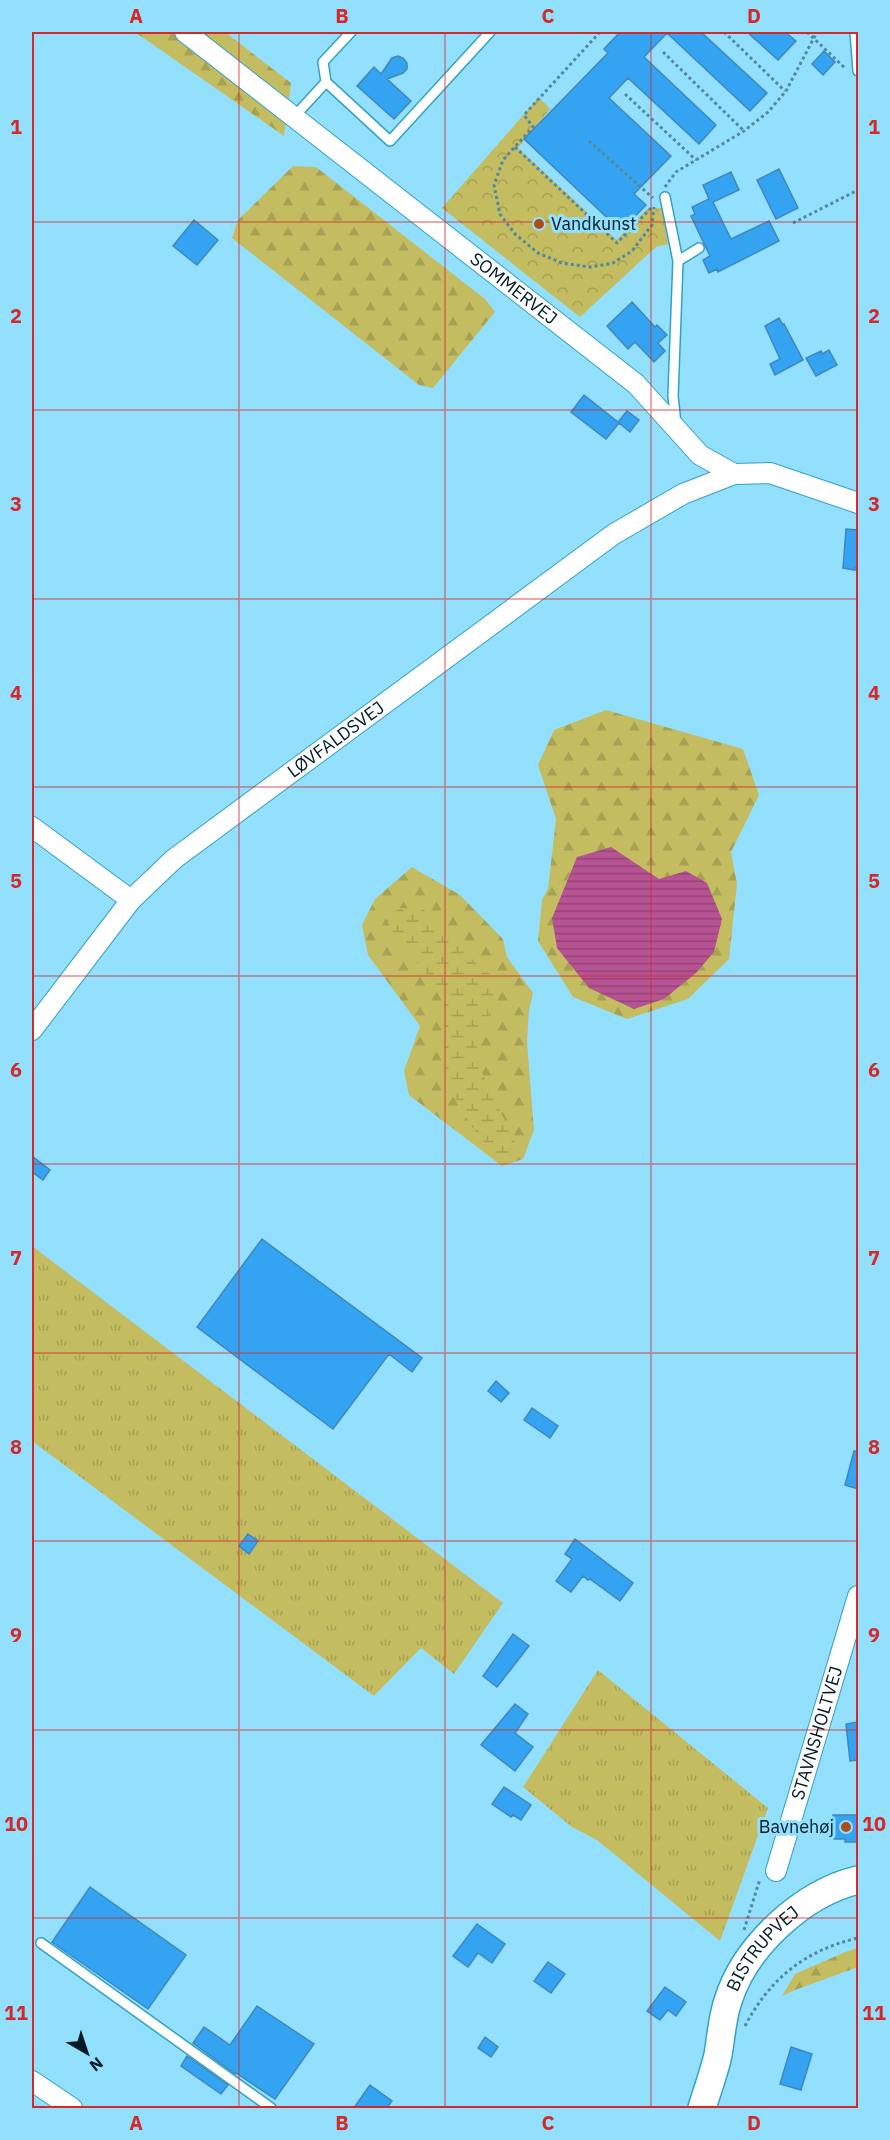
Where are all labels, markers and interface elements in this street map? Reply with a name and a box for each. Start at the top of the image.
text: A [129,2,143,29]
text: B [335,2,349,29]
text: C [541,2,555,29]
text: D [747,2,761,29]
text: 1 [10,113,22,140]
text: 1 [868,113,880,140]
place label: Vandkunst [551,212,636,235]
marker: Vandkunst [532,217,546,231]
street label: SOMMERVEJ [466,247,562,329]
text: 2 [10,302,22,329]
text: 2 [868,302,880,329]
text: 3 [10,490,22,517]
text: 3 [868,490,880,517]
text: 4 [10,679,22,706]
text: 4 [868,679,880,706]
street label: LØVFALDSVEJ [283,696,389,782]
text: 5 [10,867,22,894]
text: 5 [868,867,880,894]
text: 6 [10,1056,22,1083]
text: 6 [868,1056,880,1083]
text: 7 [10,1244,22,1271]
text: 7 [868,1244,880,1271]
text: 8 [10,1433,22,1460]
text: 8 [868,1433,880,1460]
text: 9 [10,1621,22,1648]
text: 9 [868,1621,880,1648]
street label: STAVNSHOLTVEJ [786,1663,847,1802]
text: 10 [4,1810,28,1837]
text: 10 [862,1810,886,1837]
place label: Bavnehøj [759,1815,834,1838]
marker: Bavnehøj [839,1820,853,1834]
street label: BISTRUPVEJ [721,1900,803,1995]
text: 11 [4,1999,28,2026]
text: 11 [862,1999,886,2026]
north arrow [57,2023,117,2083]
text: N [86,2053,107,2076]
text: A [129,2109,143,2136]
text: B [335,2109,349,2136]
text: C [541,2109,555,2136]
text: D [747,2109,761,2136]

